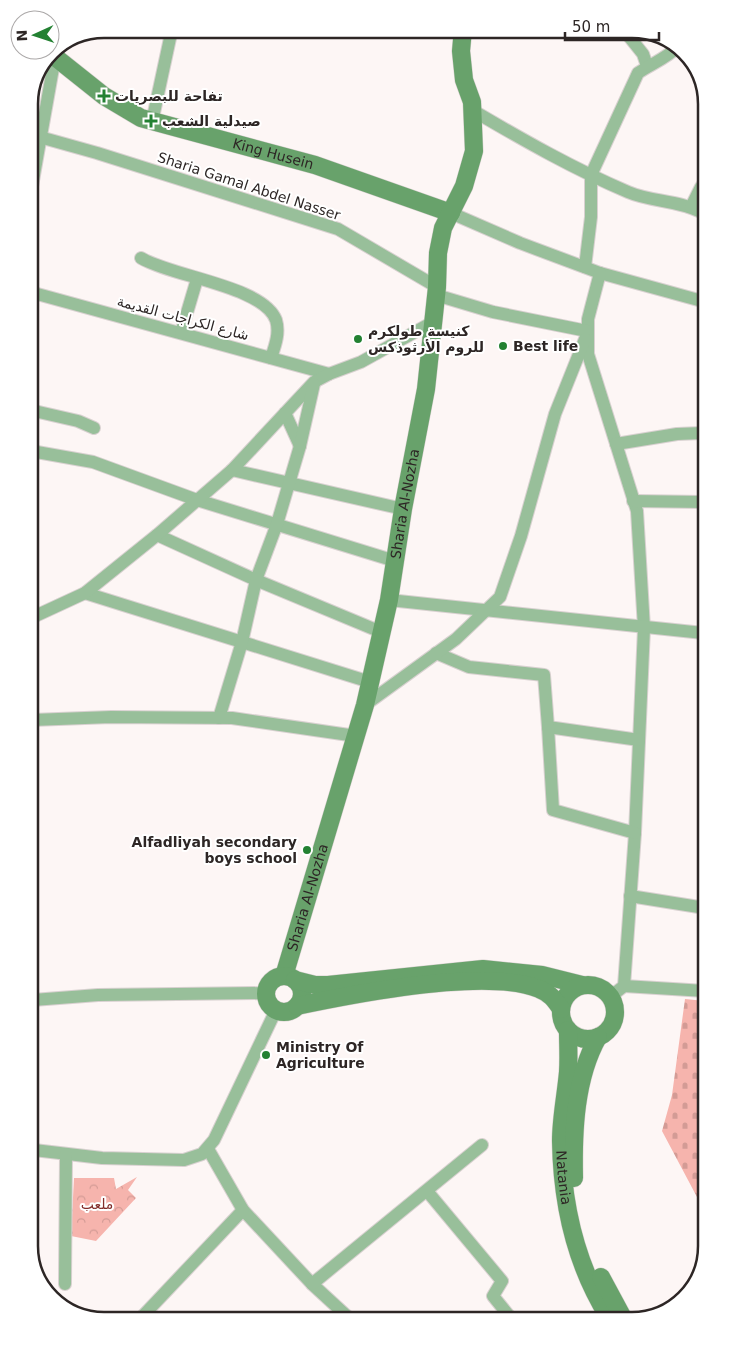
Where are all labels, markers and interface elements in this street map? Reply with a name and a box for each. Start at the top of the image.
north arrow [10,10,60,60]
scale bar [565,10,659,42]
text: 50 m [572,18,610,36]
text: N [14,29,30,42]
place label: تفاحة للبصريات [115,88,223,105]
marker: تفاحة للبصريات [97,89,111,103]
place label: صيدلية الشعب [162,113,261,129]
marker: صيدلية الشعب [144,114,158,128]
street label: King Husein [231,135,316,172]
street label: Sharia Gamal Abdel Nasser [156,149,343,223]
street label: شارع الكراجات القديمة [115,293,251,344]
place label: كنيسة طولكرم للروم الأرثوذكس [368,323,484,356]
marker: كنيسة طولكرم للروم الأرثوذكس [352,333,364,345]
place label: Best life [513,338,578,354]
marker: Best life [497,340,509,352]
street label: Sharia Al-Nozha [387,447,422,560]
place label: Alfadliyah secondary boys school [132,834,297,866]
street label: Sharia Al-Nozha [284,842,331,953]
marker: Alfadliyah secondary boys school [301,844,313,856]
place label: Ministry Of Agriculture [276,1039,365,1071]
marker: Ministry Of Agriculture [260,1049,272,1061]
street label: Natania [553,1150,575,1206]
park label: ملعب [81,1196,113,1212]

